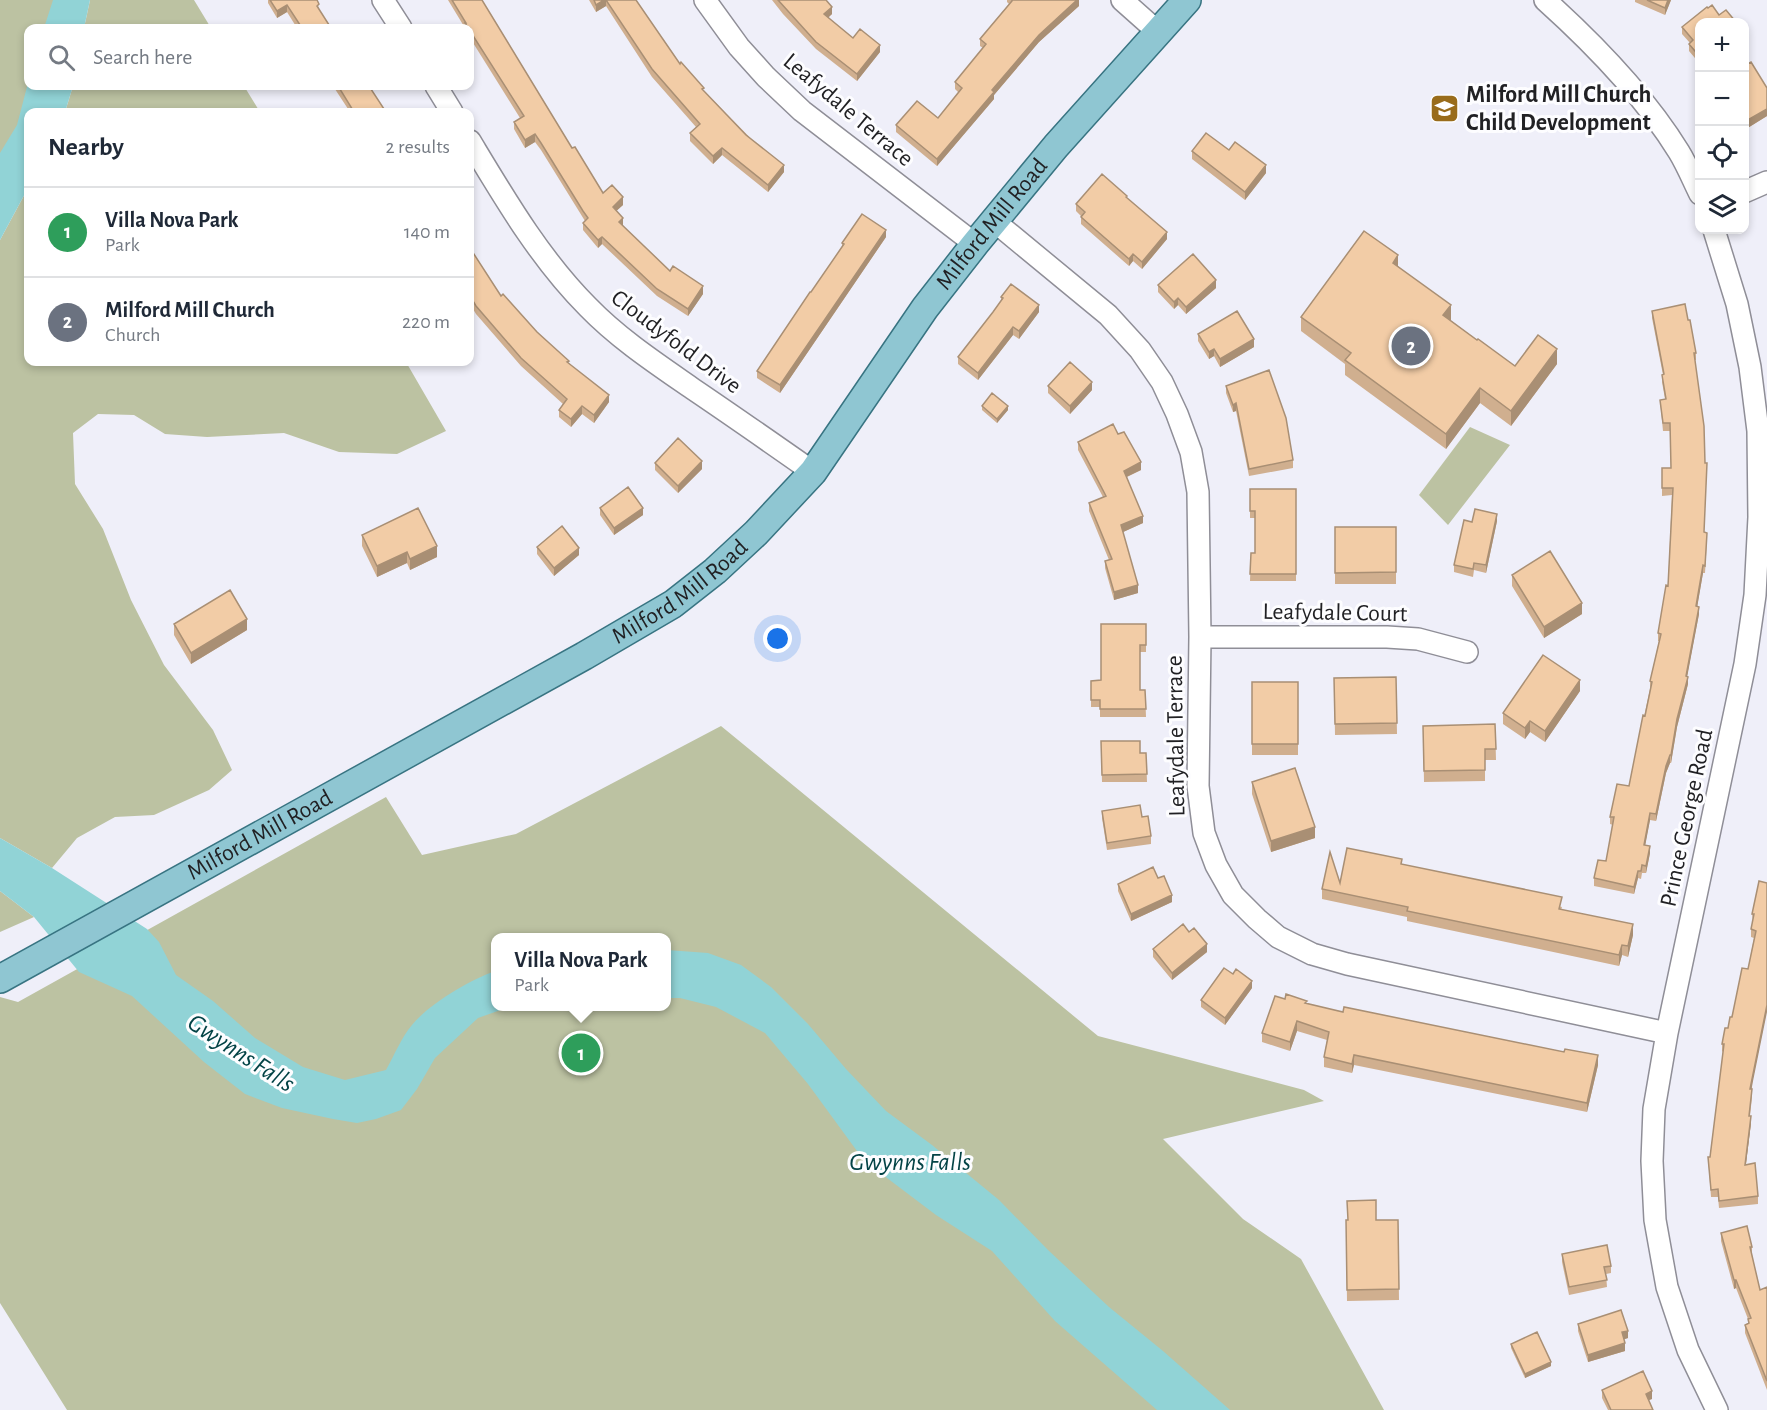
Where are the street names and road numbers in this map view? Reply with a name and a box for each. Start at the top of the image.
street label: Leafydale Terrace [778,49,918,171]
street label: Milford Mill Road [932,154,1052,295]
street label: Cloudyfold Drive [607,285,745,399]
street label: Milford Mill Road [608,535,752,649]
street label: Leafydale Court [1262,600,1408,626]
street label: Leafydale Terrace [1163,655,1189,817]
street label: Prince George Road [1656,727,1718,909]
street label: Milford Mill Road [183,786,336,885]

